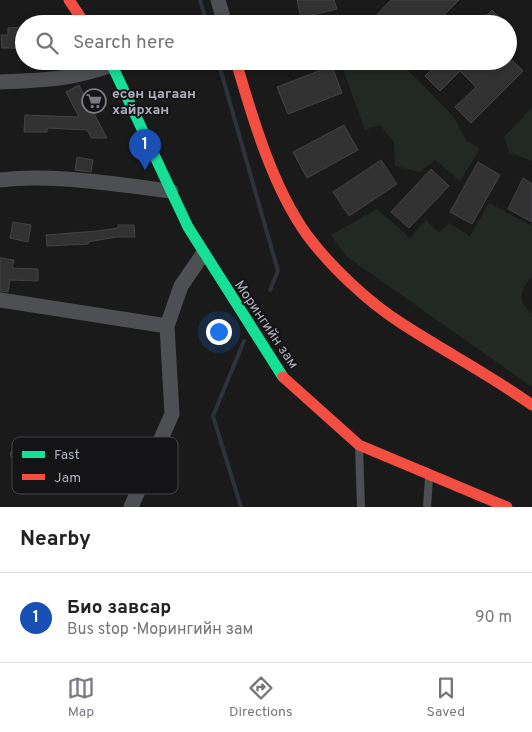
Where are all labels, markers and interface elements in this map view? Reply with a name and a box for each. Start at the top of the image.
search box [15,15,517,70]
icon: search [33,29,61,57]
text: Search here [73,31,175,55]
place label: есөн цагаан хайрхан [112,86,196,119]
supermarket icon: есөн цагаан хайрхан [81,88,107,114]
pin: 1 [129,129,161,170]
street label: Морингийн зам [230,278,301,372]
your location [206,319,232,345]
legend [12,437,178,494]
text: Fast [54,447,80,464]
text: Jam [54,470,81,487]
text: Nearby [20,526,91,553]
text: Био завсар [67,596,171,620]
text: 1 [33,608,39,628]
text: 90 m [475,608,512,628]
text: Bus stop · Морингийн зам [67,620,253,640]
tab: Map [67,674,95,721]
tab: Directions [229,674,293,721]
tab: Saved [427,674,465,721]

